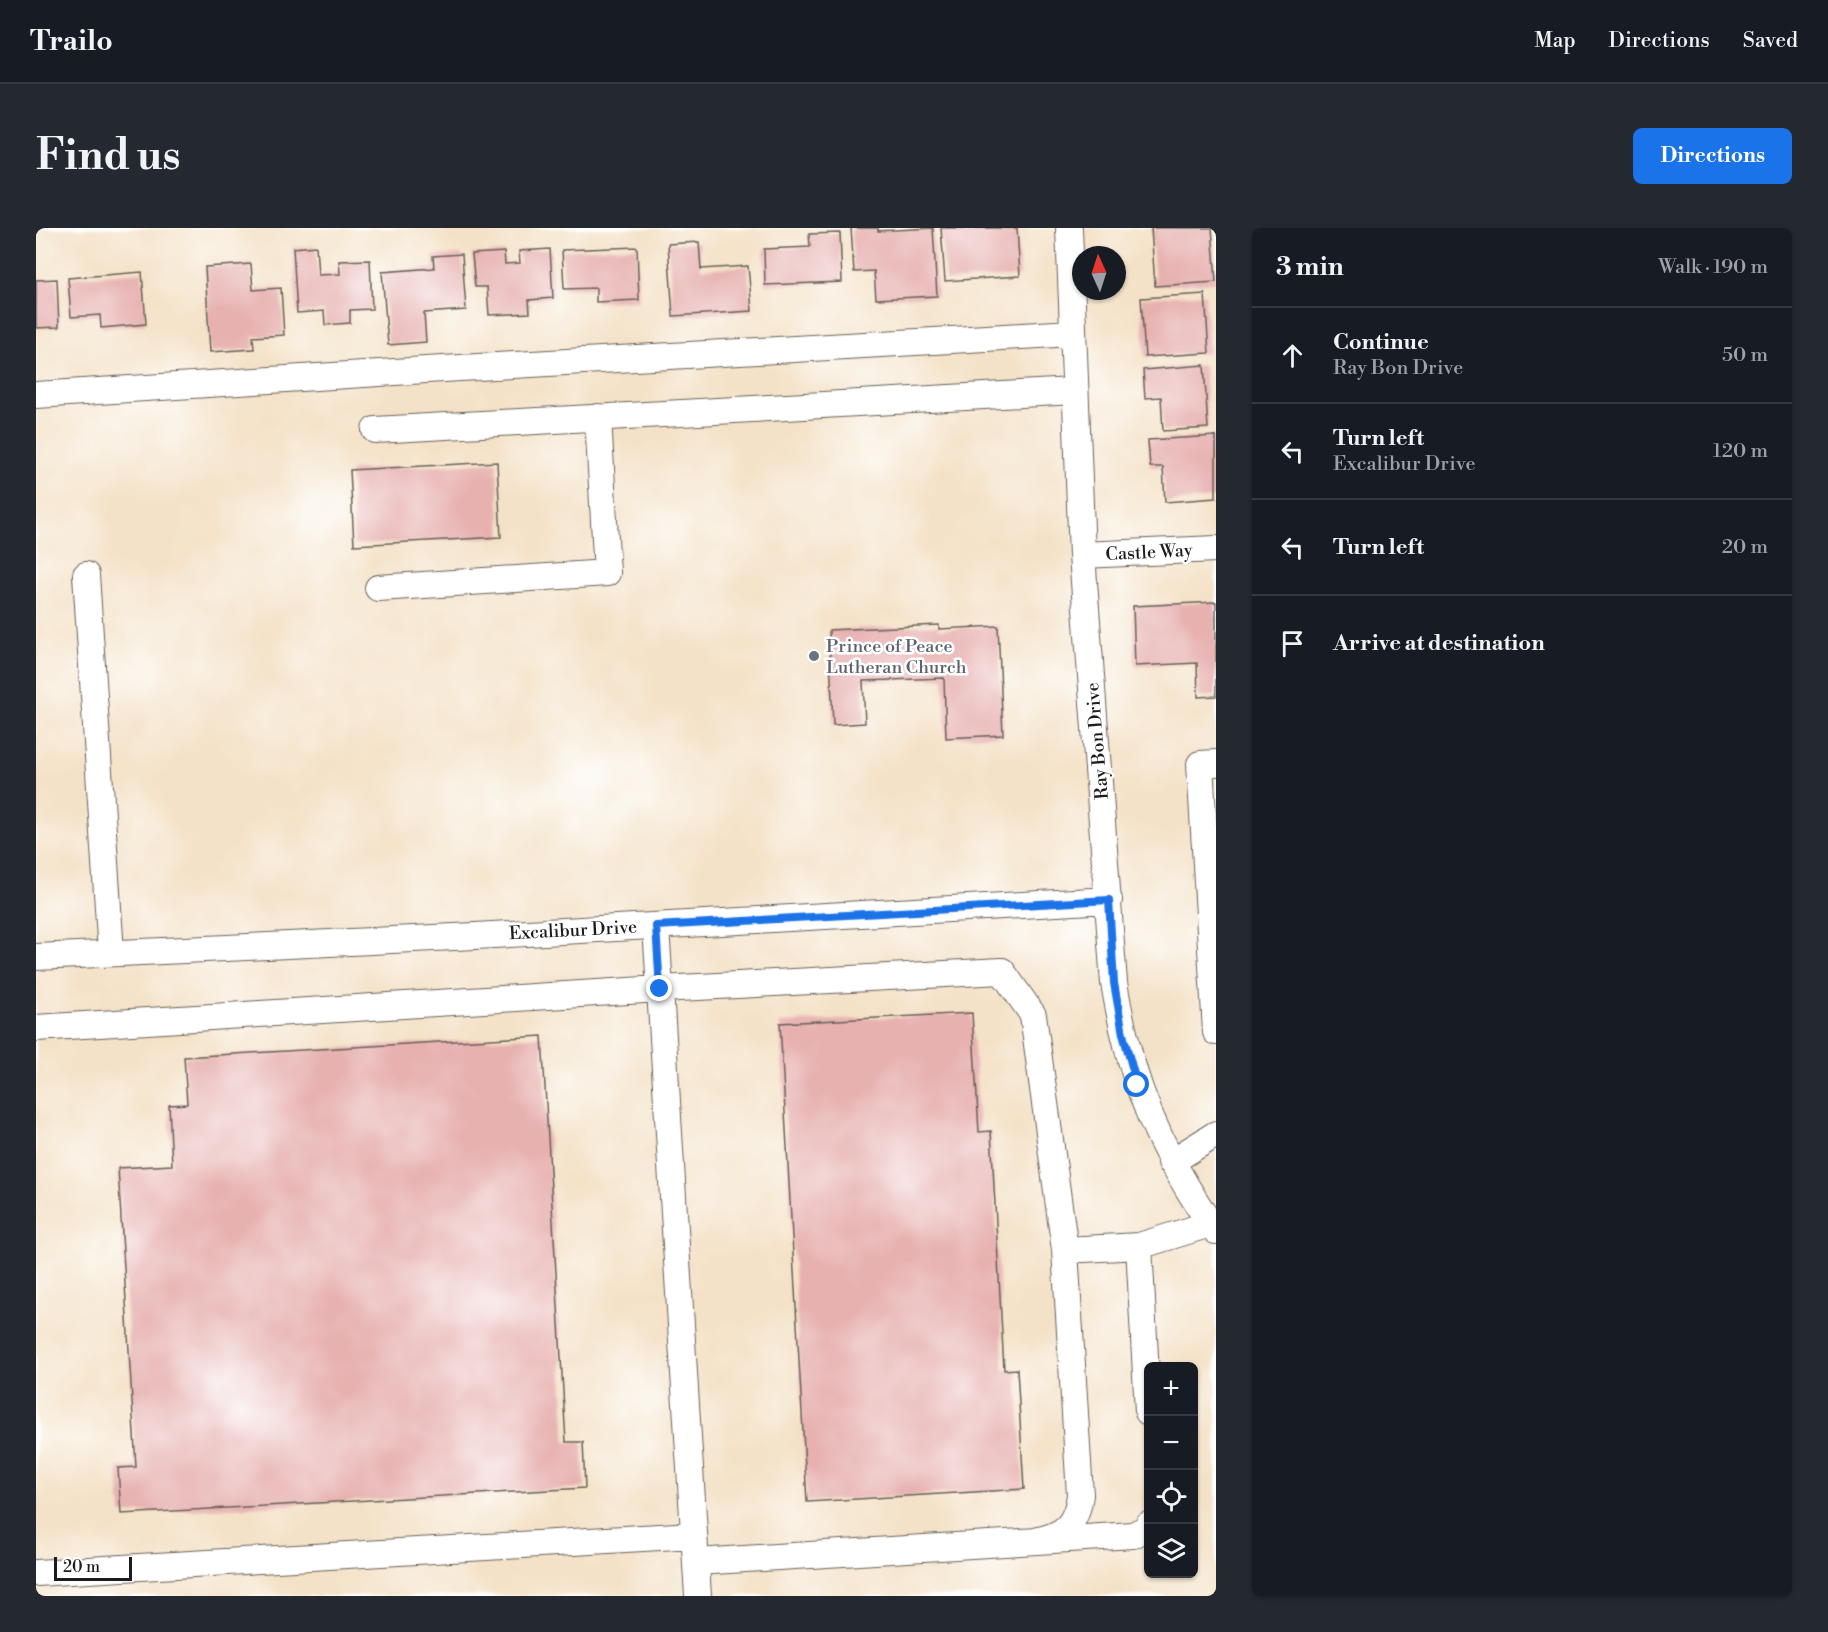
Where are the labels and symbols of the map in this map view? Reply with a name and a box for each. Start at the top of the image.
north arrow [1072,246,1126,300]
street label: Castle Way [1105,539,1193,566]
place label: Prince of Peace Lutheran Church [826,635,967,679]
marker: Prince of Peace Lutheran Church [807,649,821,663]
street label: Ray Bon Drive [1081,682,1114,800]
street label: Excalibur Drive [508,916,638,945]
route end [646,975,672,1001]
route start [1123,1071,1149,1097]
scale bar [54,1554,132,1582]

